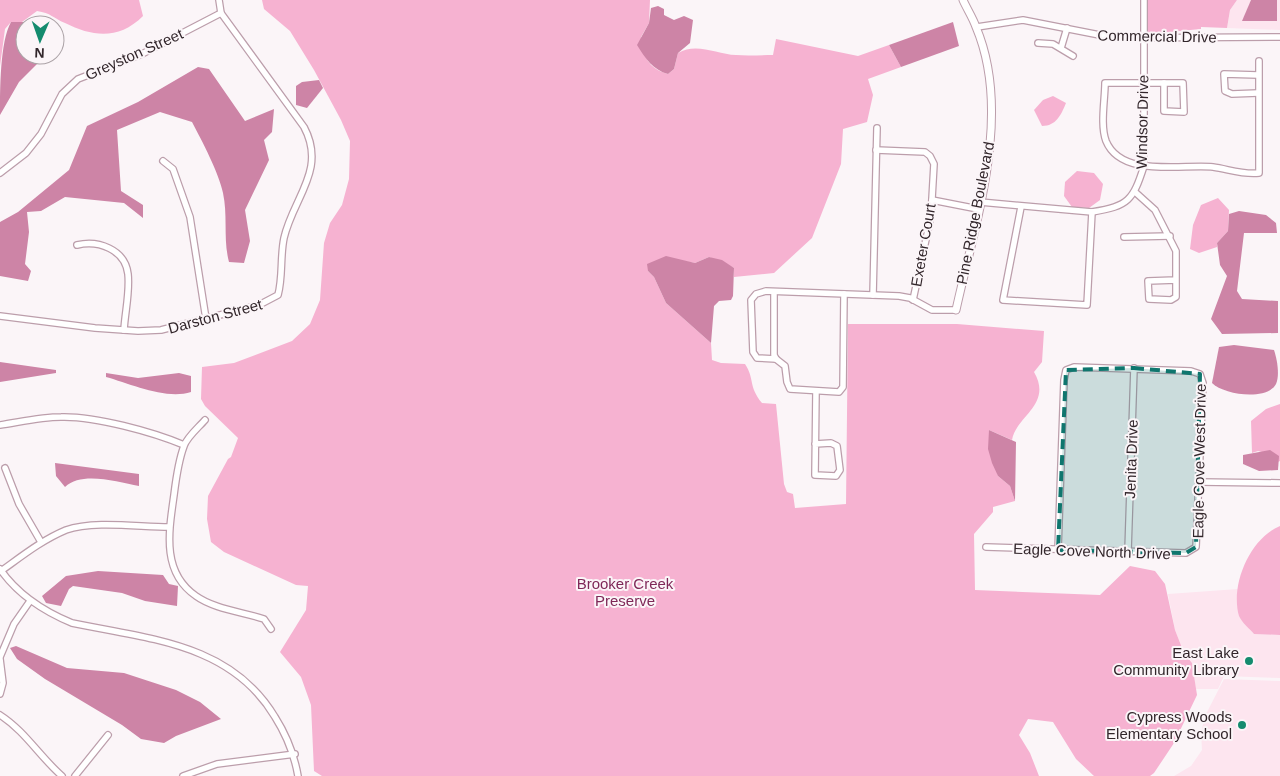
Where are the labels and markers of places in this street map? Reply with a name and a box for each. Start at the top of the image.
place label: East Lake Community Library [1113,644,1239,678]
marker: East Lake Community Library [1243,655,1255,667]
place label: Cypress Woods Elementary School [1106,708,1232,742]
marker: Cypress Woods Elementary School [1236,719,1248,731]

